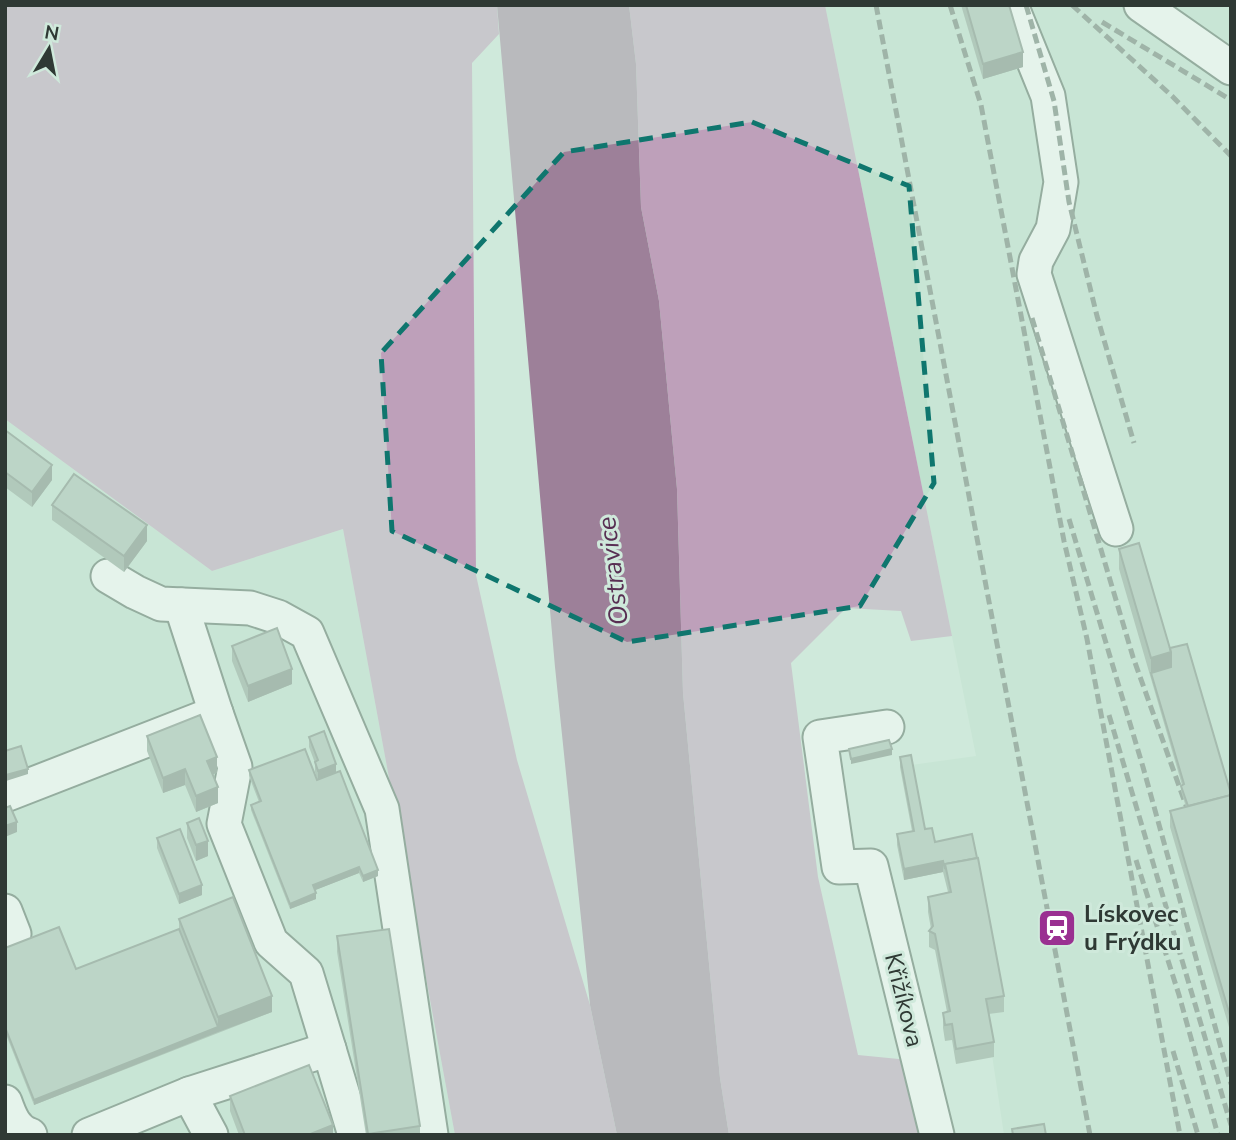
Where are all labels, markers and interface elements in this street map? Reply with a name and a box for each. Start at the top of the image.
north arrow [14,14,84,84]
text: N [43,19,61,47]
water label: Ostravice [589,514,637,627]
place label: Lískovec u Frýdku [1084,898,1181,958]
station icon: Lískovec u Frýdku [1036,907,1078,949]
street label: Křižíkova [877,950,931,1050]

